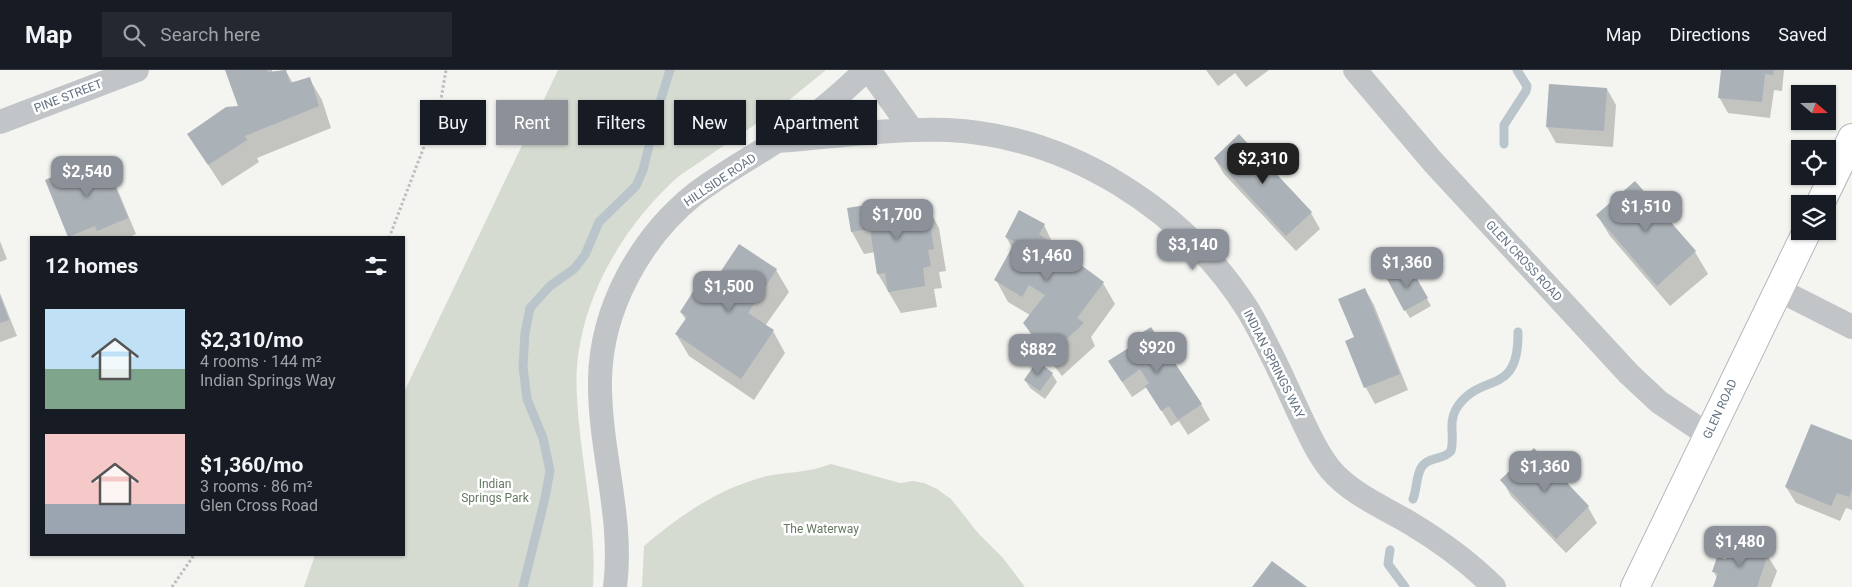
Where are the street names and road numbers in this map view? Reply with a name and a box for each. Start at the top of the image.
street label: PINE STREET [32,77,104,115]
street label: HILLSIDE ROAD [681,151,759,209]
street label: GLEN CROSS ROAD [1483,218,1565,304]
street label: INDIAN SPRINGS WAY [1241,308,1308,421]
street label: GLEN ROAD [1700,377,1740,441]

